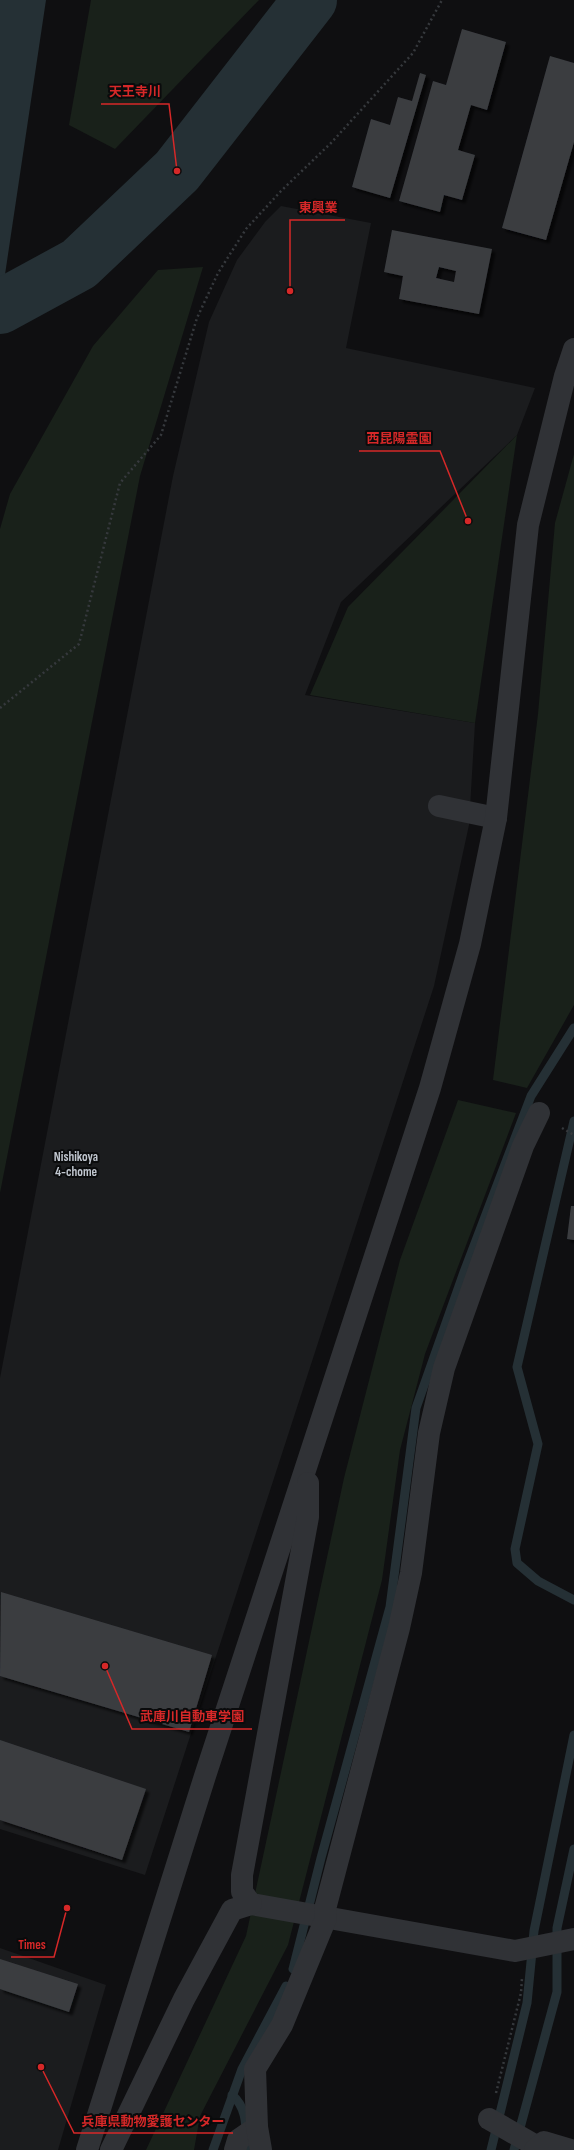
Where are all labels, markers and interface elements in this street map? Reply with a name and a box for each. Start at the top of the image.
callout: 天王寺川 [101,79,169,104]
text: 天王寺川 [109,84,161,100]
callout: 東興業 [290,195,345,220]
text: 東興業 [298,200,338,216]
callout: 西昆陽霊園 [359,426,440,451]
text: 西昆陽霊園 [366,431,432,447]
district label: Nishikoya 4-chome [54,1149,98,1180]
callout: 武庫川自動車学園 [132,1704,252,1729]
text: 武庫川自動車学園 [140,1709,244,1725]
callout: Times [11,1932,54,1957]
text: Times [18,1937,46,1953]
callout: 兵庫県動物愛護センター [74,2108,233,2133]
text: 兵庫県動物愛護センター [81,2114,225,2130]

